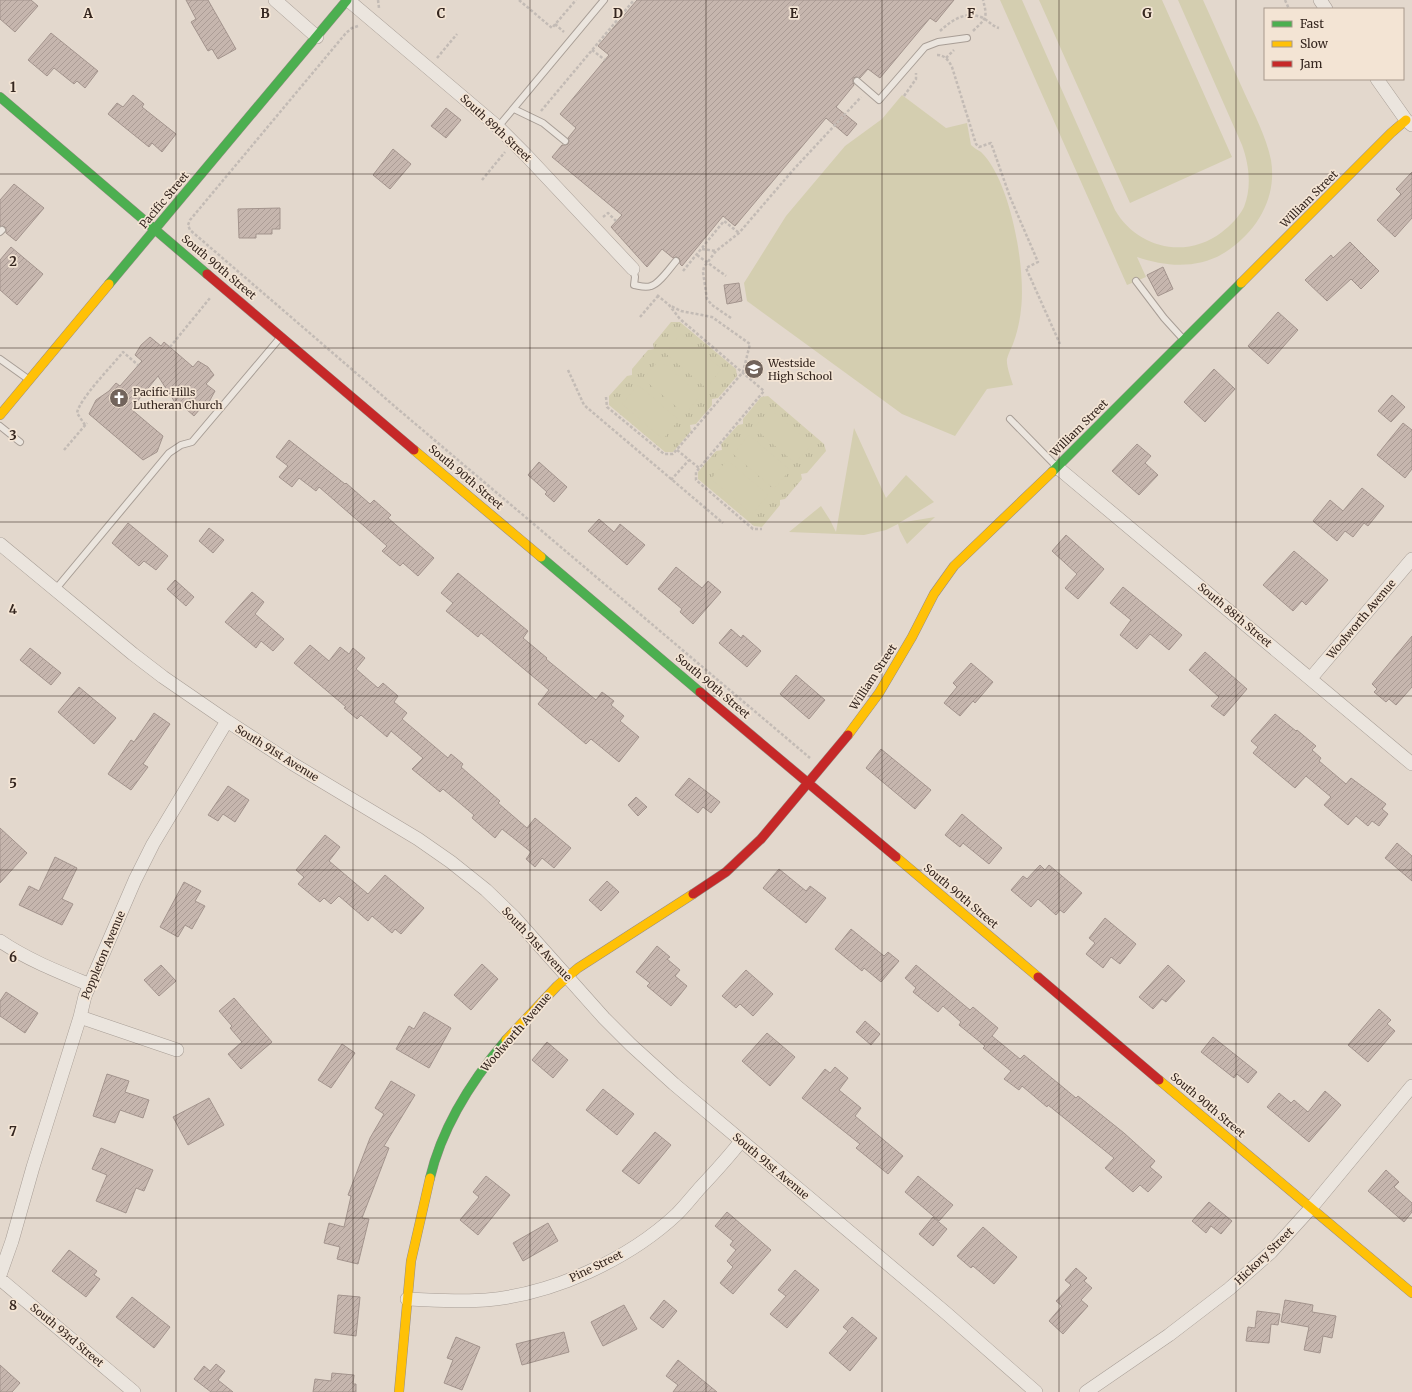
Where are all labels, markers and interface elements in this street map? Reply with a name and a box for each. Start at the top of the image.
text: A [82,5,93,22]
text: B [260,5,270,22]
text: C [437,5,446,22]
text: D [613,5,623,22]
text: E [790,5,799,22]
text: F [967,5,975,22]
text: G [1142,5,1152,22]
legend [1264,8,1404,80]
text: Fast [1300,16,1324,31]
text: Slow [1300,36,1329,51]
text: Jam [1299,56,1323,71]
text: 1 [10,79,16,96]
street label: South 89th Street [457,91,535,165]
street label: William Street [1277,167,1341,231]
street label: Pacific Street [136,168,192,231]
street label: South 90th Street [179,232,260,303]
text: 2 [9,253,17,270]
place label: Westside High School [767,356,833,383]
school or university icon: Westside High School [743,358,765,380]
place label: Pacific Hills Lutheran Church [133,385,223,412]
church icon: Pacific Hills Lutheran Church [108,387,130,409]
street label: William Street [1047,396,1111,460]
text: 3 [9,427,17,444]
street label: South 90th Street [426,442,507,513]
street label: Woolworth Avenue [1323,576,1399,663]
street label: South 88th Street [1195,580,1276,651]
text: 4 [9,601,18,618]
street label: William Street [846,641,900,713]
street label: South 90th Street [673,651,754,722]
street label: South 91st Avenue [233,722,322,785]
text: 5 [9,775,17,792]
street label: South 90th Street [921,861,1002,932]
street label: South 91st Avenue [499,904,575,984]
street label: Poppleton Avenue [78,908,128,1001]
text: 6 [9,949,17,966]
street label: Woolworth Avenue [477,989,554,1075]
street label: South 90th Street [1168,1070,1249,1141]
text: 7 [9,1123,17,1140]
street label: South 91st Avenue [730,1130,812,1202]
street label: Hickory Street [1232,1224,1297,1288]
street label: Pine Street [567,1247,626,1285]
text: 8 [9,1297,17,1314]
street label: South 93rd Street [27,1300,107,1370]

